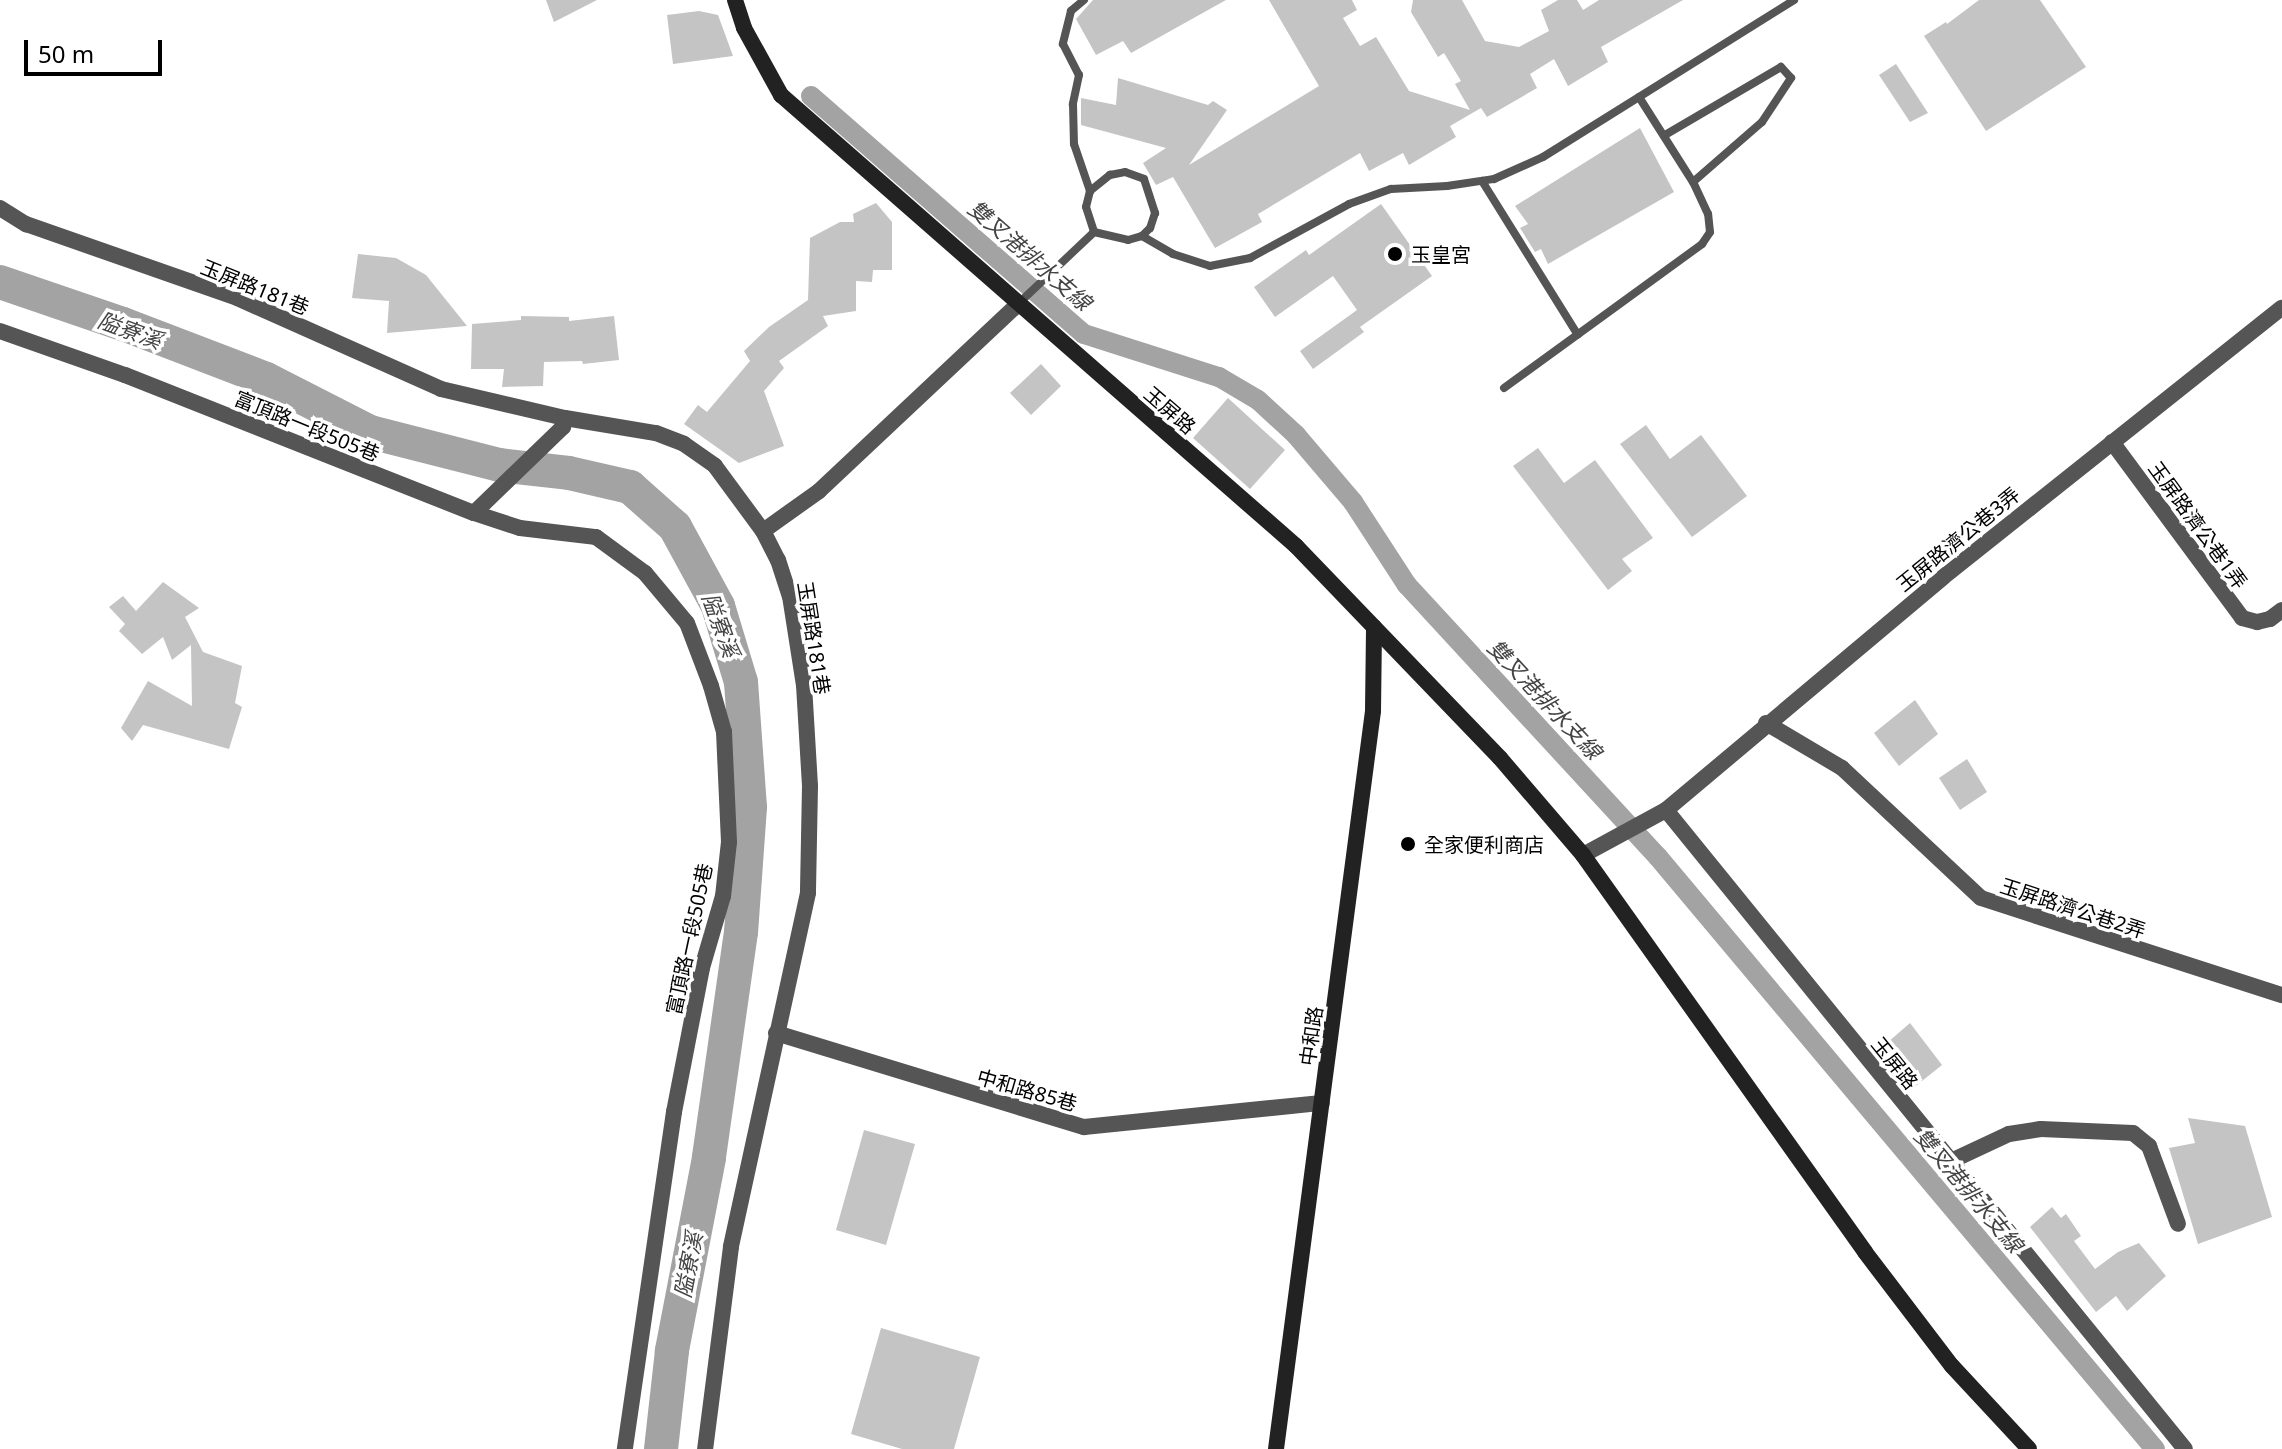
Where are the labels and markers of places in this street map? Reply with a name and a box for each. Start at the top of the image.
place label: 玉皇宮 [1411,242,1471,266]
marker: 玉皇宮 [1386,245,1404,263]
place label: 全家便利商店 [1424,832,1544,856]
marker: 全家便利商店 [1399,835,1417,853]

